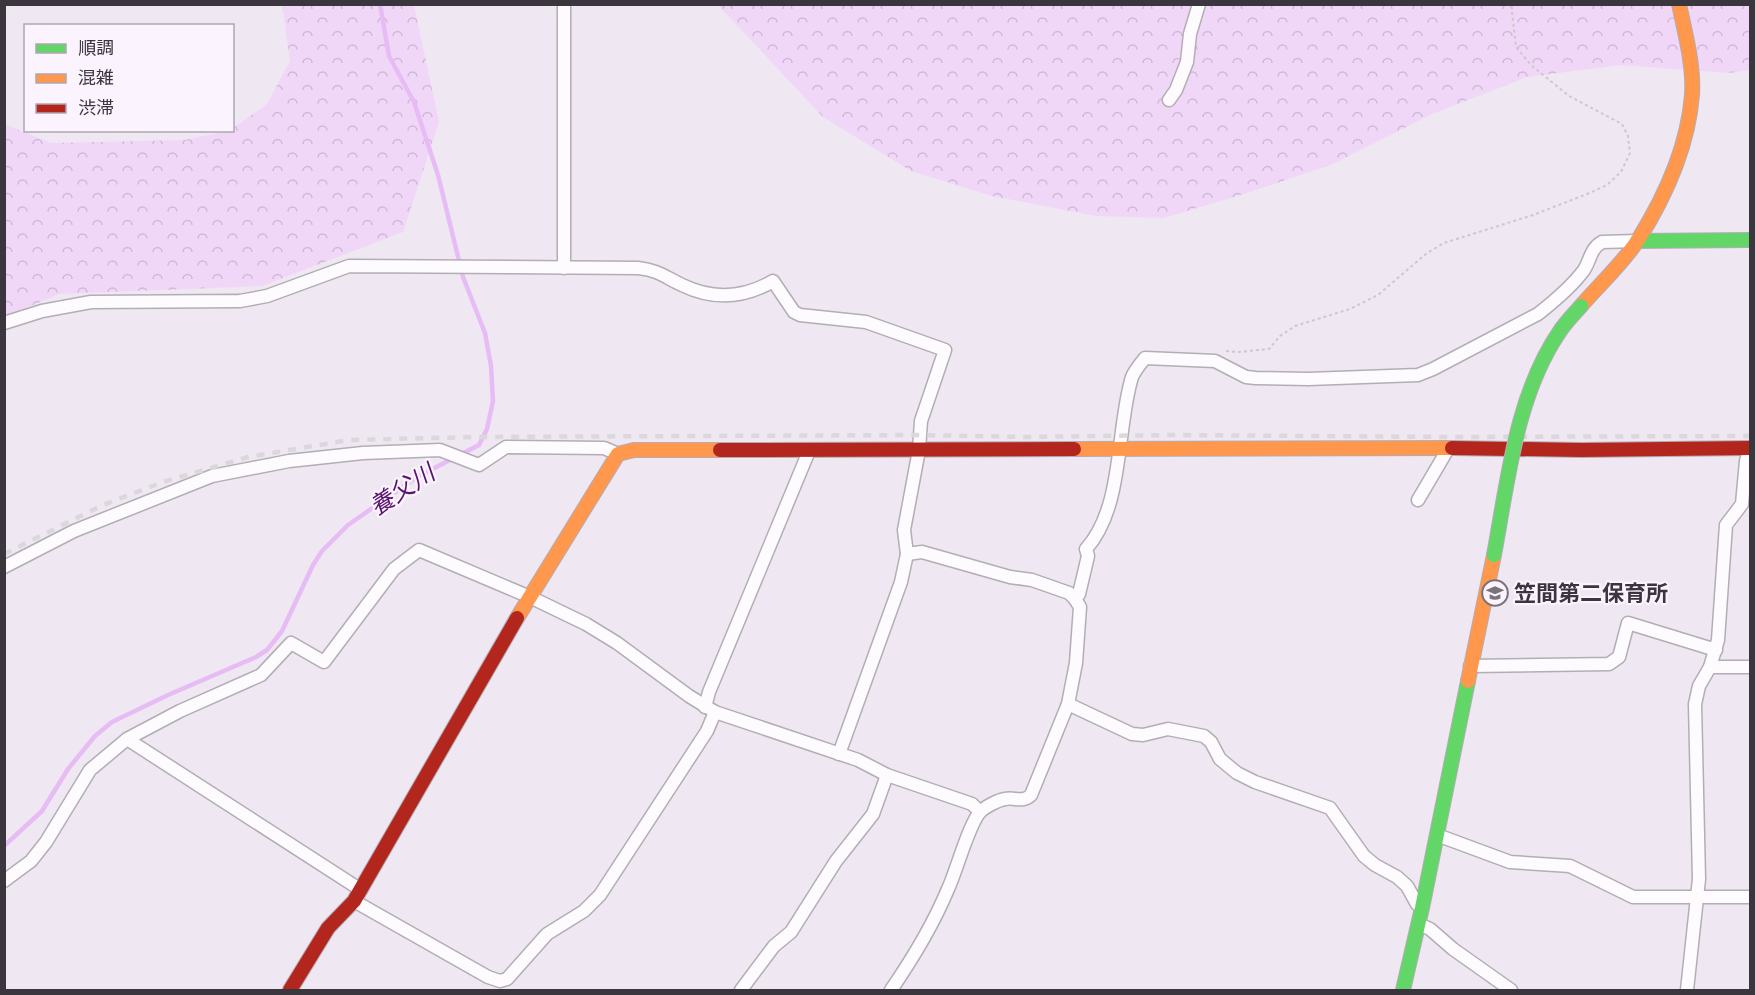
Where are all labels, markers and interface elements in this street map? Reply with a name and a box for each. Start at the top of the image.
legend [24,24,234,132]
text: 順調 [78,37,114,59]
text: 混雑 [78,67,114,89]
text: 渋滞 [78,97,114,119]
water label: 養父川 [364,456,443,522]
school or university icon: 笠間第二保育所 [1480,578,1510,608]
place label: 笠間第二保育所 [1514,580,1668,607]

